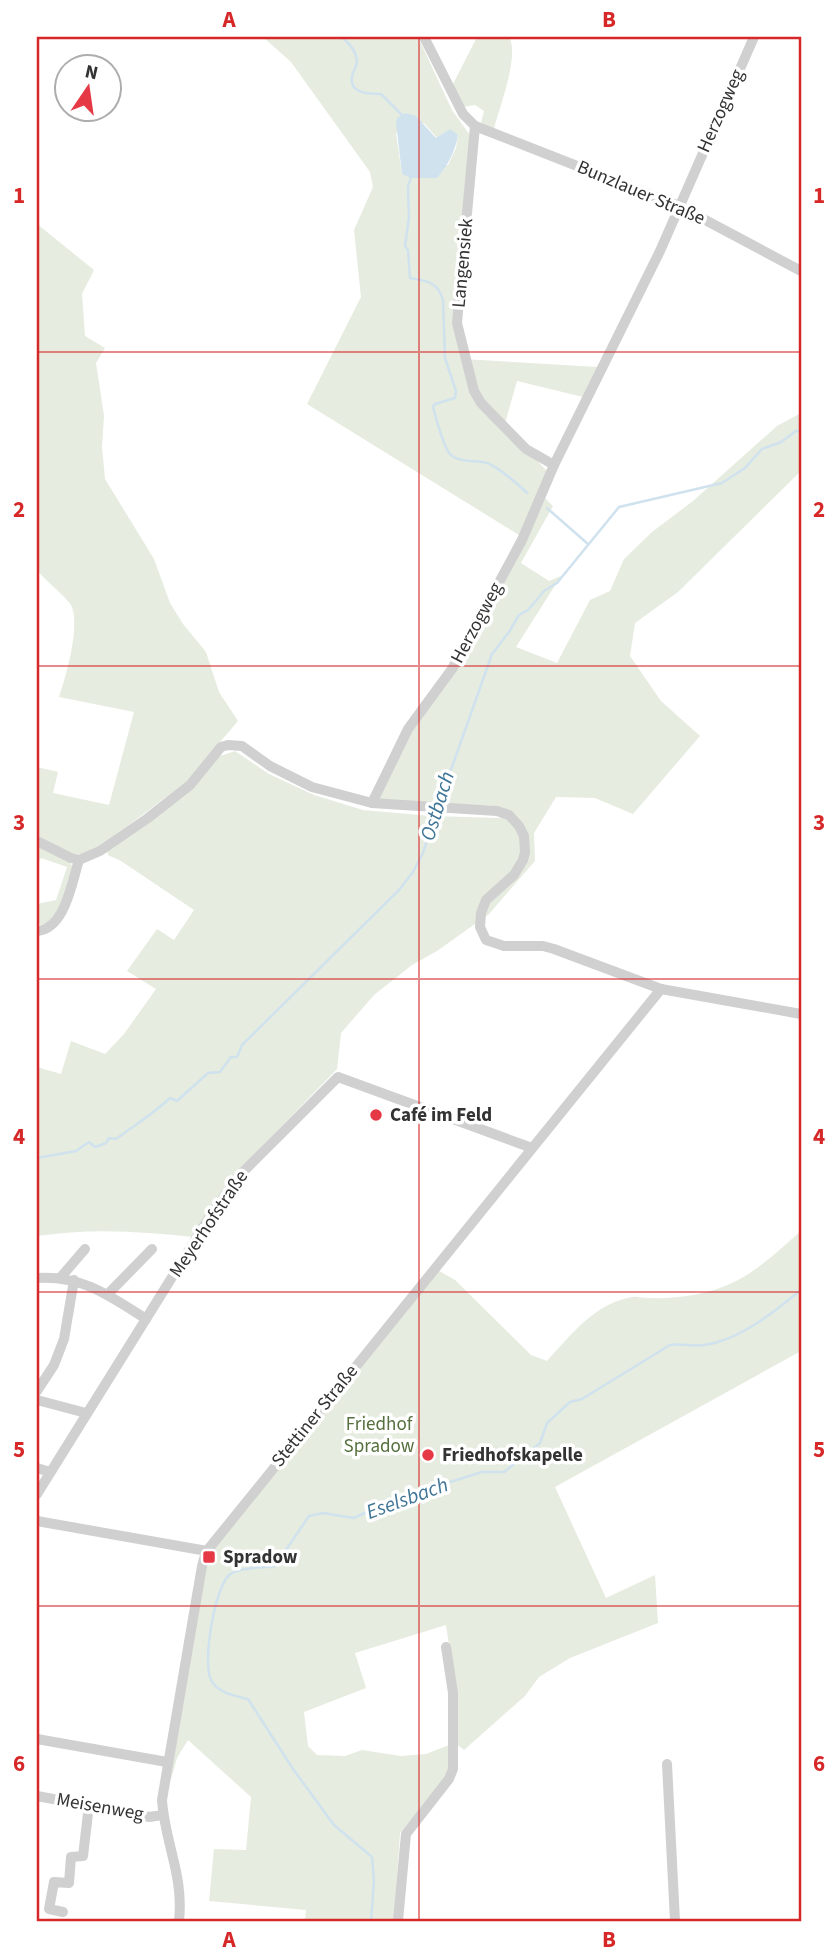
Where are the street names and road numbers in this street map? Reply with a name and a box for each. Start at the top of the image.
street label: Herzogweg [691,65,751,157]
street label: Bunzlauer Straße [573,154,709,232]
street label: Langensiek [446,217,480,309]
street label: Herzogweg [444,577,510,668]
street label: Meyerhofstraße [163,1165,255,1283]
street label: Stettiner Straße [265,1359,365,1473]
street label: Meisenweg [54,1786,146,1828]

